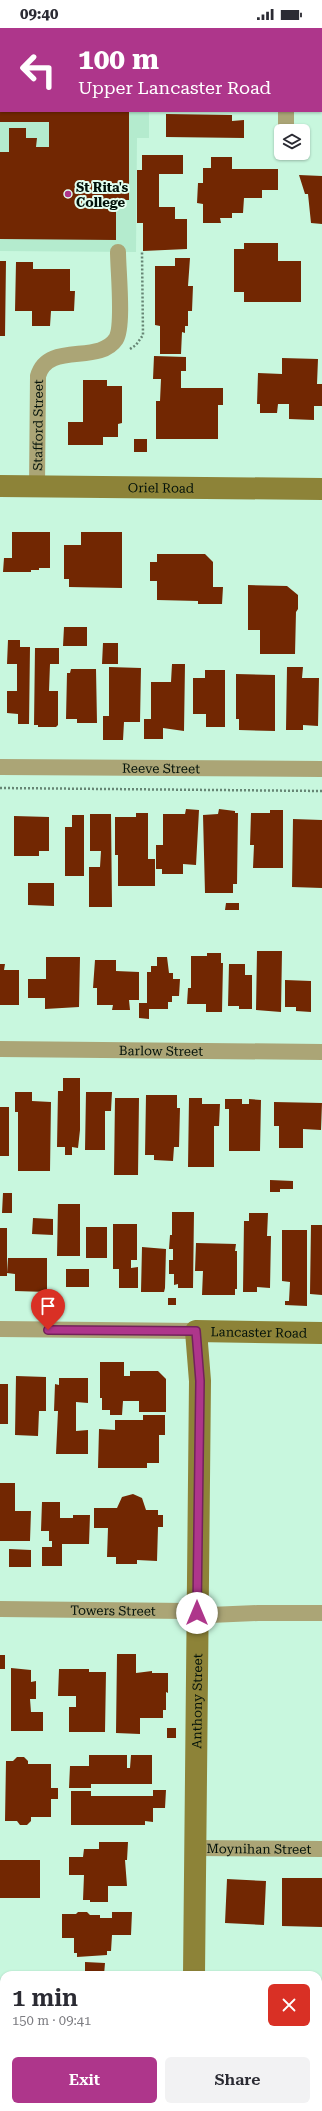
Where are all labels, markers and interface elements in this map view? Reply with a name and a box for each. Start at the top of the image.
text: 09:40 [20,5,58,23]
text: 100 m [78,43,159,76]
icon: left [12,44,64,96]
text: Upper Lancaster Road [78,77,271,98]
map controls [274,124,310,160]
button: layers [274,124,310,160]
place label: St Rita's College [76,180,129,210]
marker: St Rita's College [63,189,73,199]
street label: Stafford Street [30,379,46,471]
street label: Oriel Road [128,480,195,496]
street label: Reeve Street [122,761,200,776]
street label: Barlow Street [119,1043,203,1059]
pin [31,1289,65,1330]
icon: arrive [37,1295,59,1317]
street label: Lancaster Road [210,1324,308,1341]
position arrow [176,1592,218,1634]
street label: Towers Street [70,1603,156,1619]
street label: Anthony Street [189,1653,205,1749]
street label: Moynihan Street [207,1841,312,1857]
text: 1 min [12,1984,78,2012]
button: close [268,1984,310,2026]
text: 150 m · 09:41 [12,2013,91,2028]
button: Exit [12,2057,157,2103]
button: Share [165,2057,310,2103]

